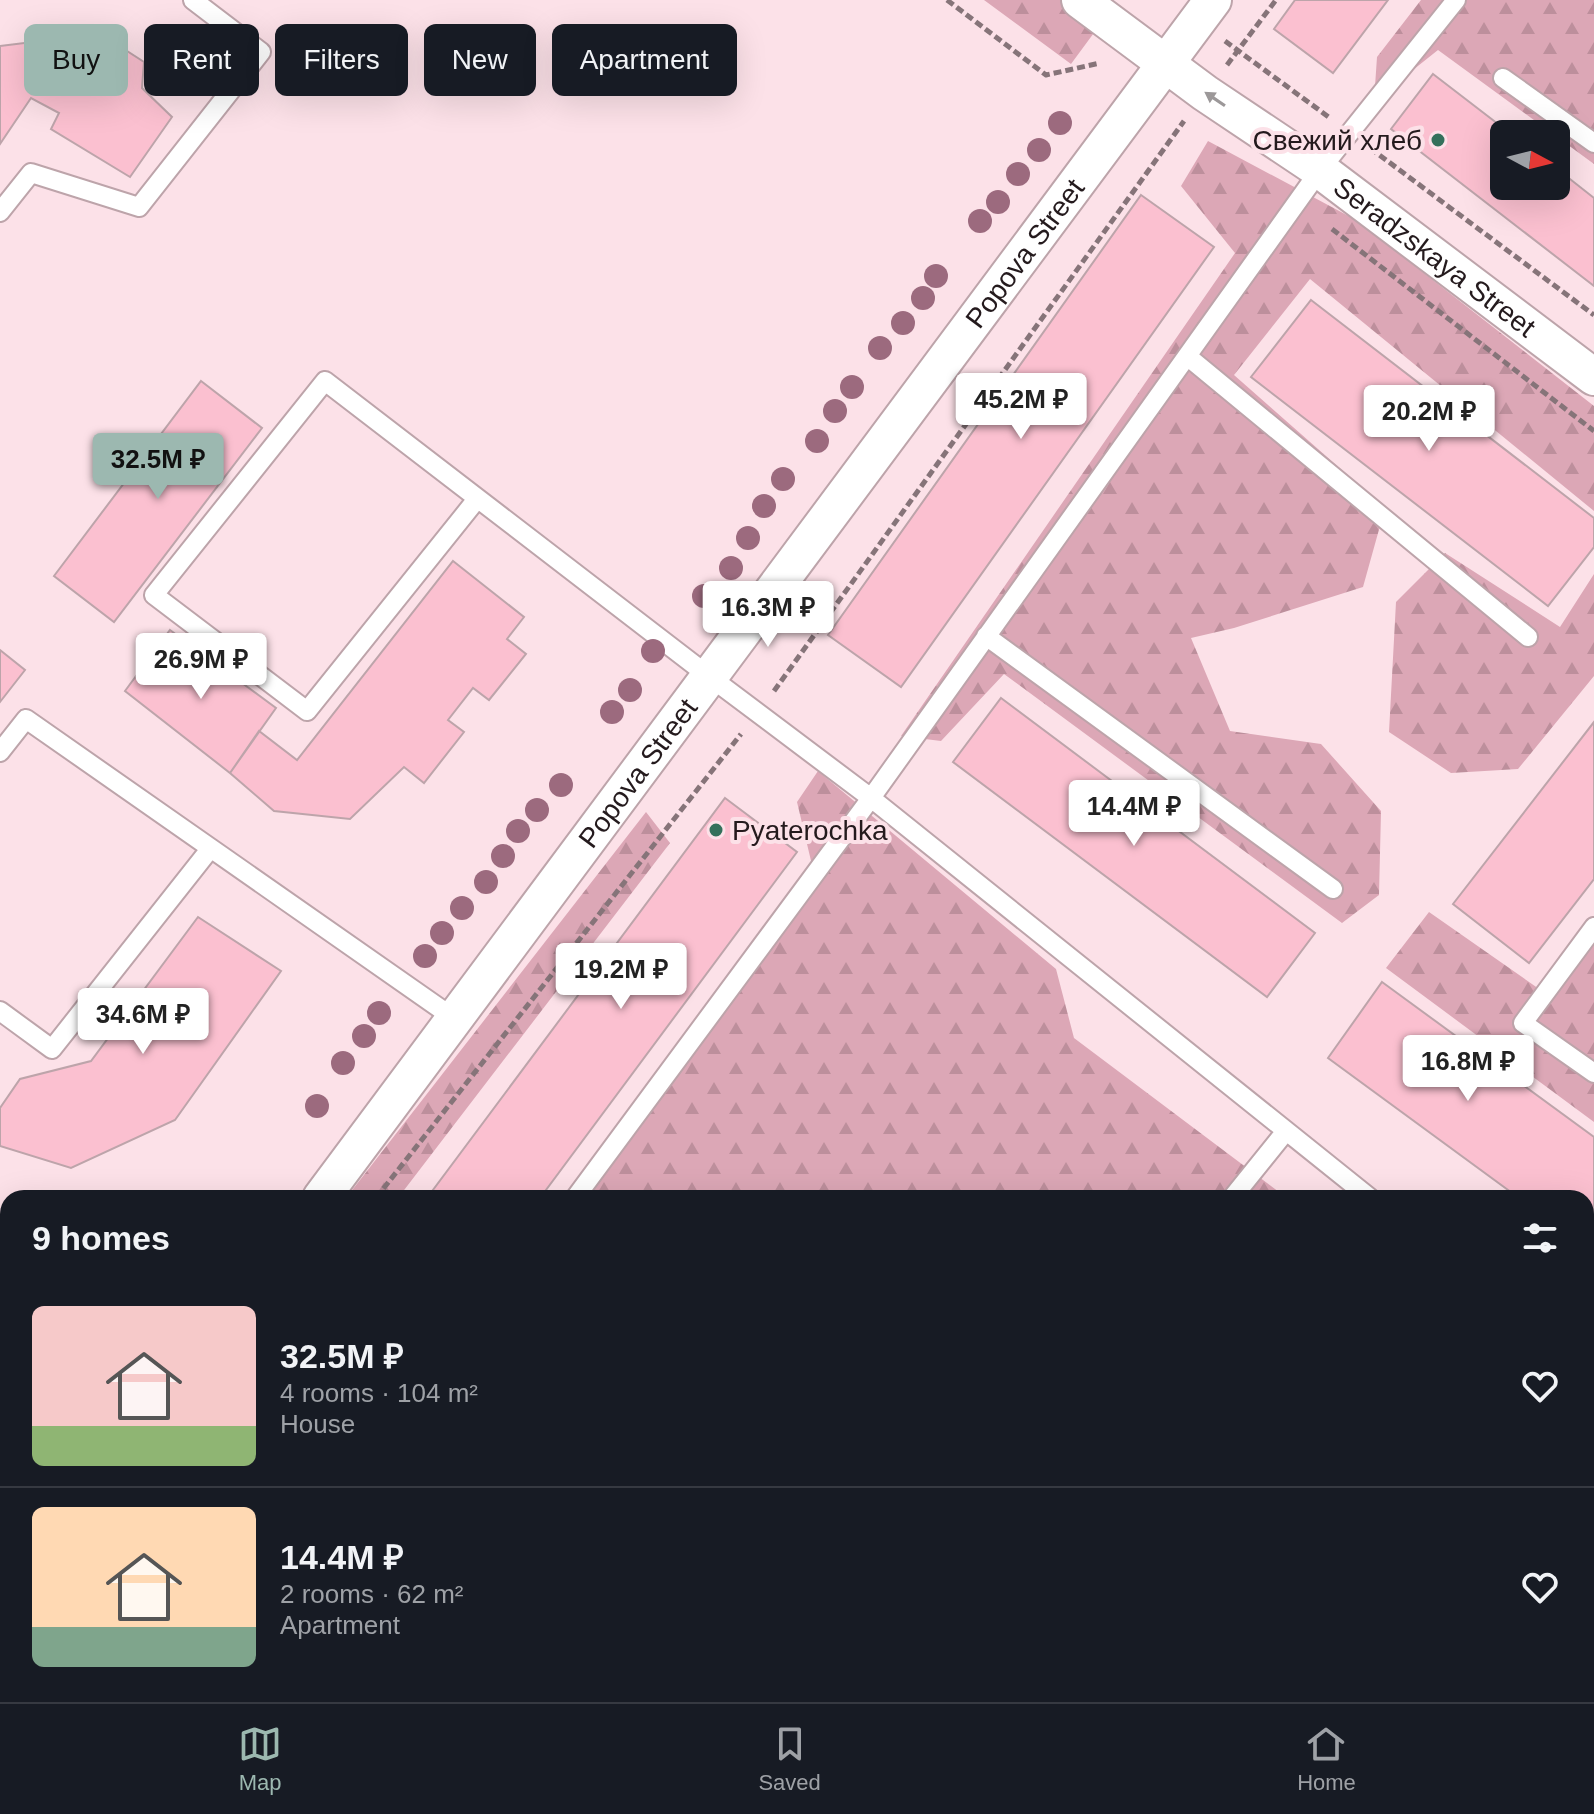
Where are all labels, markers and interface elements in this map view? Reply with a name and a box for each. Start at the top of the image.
chip: Buy [24,24,128,96]
chip: Rent [144,24,259,96]
chip: Filters [275,24,408,96]
chip: New [424,24,536,96]
chip: Apartment [552,24,737,96]
one-way arrow [1204,92,1225,107]
north arrow [1490,120,1570,200]
map controls [1490,120,1570,200]
place label: Свежий хлеб [1253,125,1422,156]
marker: Свежий хлеб [1429,131,1447,149]
street label: Seradzskaya Street [1328,171,1542,343]
street label: Popova Street [959,173,1090,334]
pin: 45.2M ₽ [947,373,1095,441]
text: 45.2M ₽ [974,384,1068,414]
pin: 20.2M ₽ [1355,385,1503,453]
text: 20.2M ₽ [1382,396,1476,426]
pin: 32.5M ₽ [84,433,232,501]
text: 32.5M ₽ [111,444,205,474]
pin: 16.3M ₽ [694,581,842,649]
text: 16.3M ₽ [721,592,815,622]
pin: 26.9M ₽ [127,633,275,701]
text: 26.9M ₽ [154,644,248,674]
street label: Popova Street [572,692,703,853]
pin: 14.4M ₽ [1060,780,1208,848]
text: 14.4M ₽ [1087,791,1181,821]
place label: Pyaterochka [732,815,888,846]
marker: Pyaterochka [707,821,725,839]
pin: 19.2M ₽ [547,943,695,1011]
text: 19.2M ₽ [574,954,668,984]
pin: 34.6M ₽ [69,988,217,1056]
text: 34.6M ₽ [96,999,190,1029]
pin: 16.8M ₽ [1394,1035,1542,1103]
text: 16.8M ₽ [1421,1046,1515,1076]
icon: filters [1518,1216,1562,1260]
text: 9 homes [32,1219,170,1257]
text: 32.5M ₽ [280,1337,404,1375]
icon: home [96,1338,192,1434]
icon: heart [1518,1364,1562,1408]
text: 4 rooms · 104 m² [280,1378,478,1408]
text: House [280,1409,355,1439]
text: 14.4M ₽ [280,1538,404,1576]
icon: home [96,1539,192,1635]
icon: heart [1518,1565,1562,1609]
text: 2 rooms · 62 m² [280,1579,464,1609]
text: Apartment [280,1610,400,1640]
tab: Map [238,1722,282,1796]
tab: Saved [758,1722,821,1796]
tab: Home [1297,1722,1356,1796]

